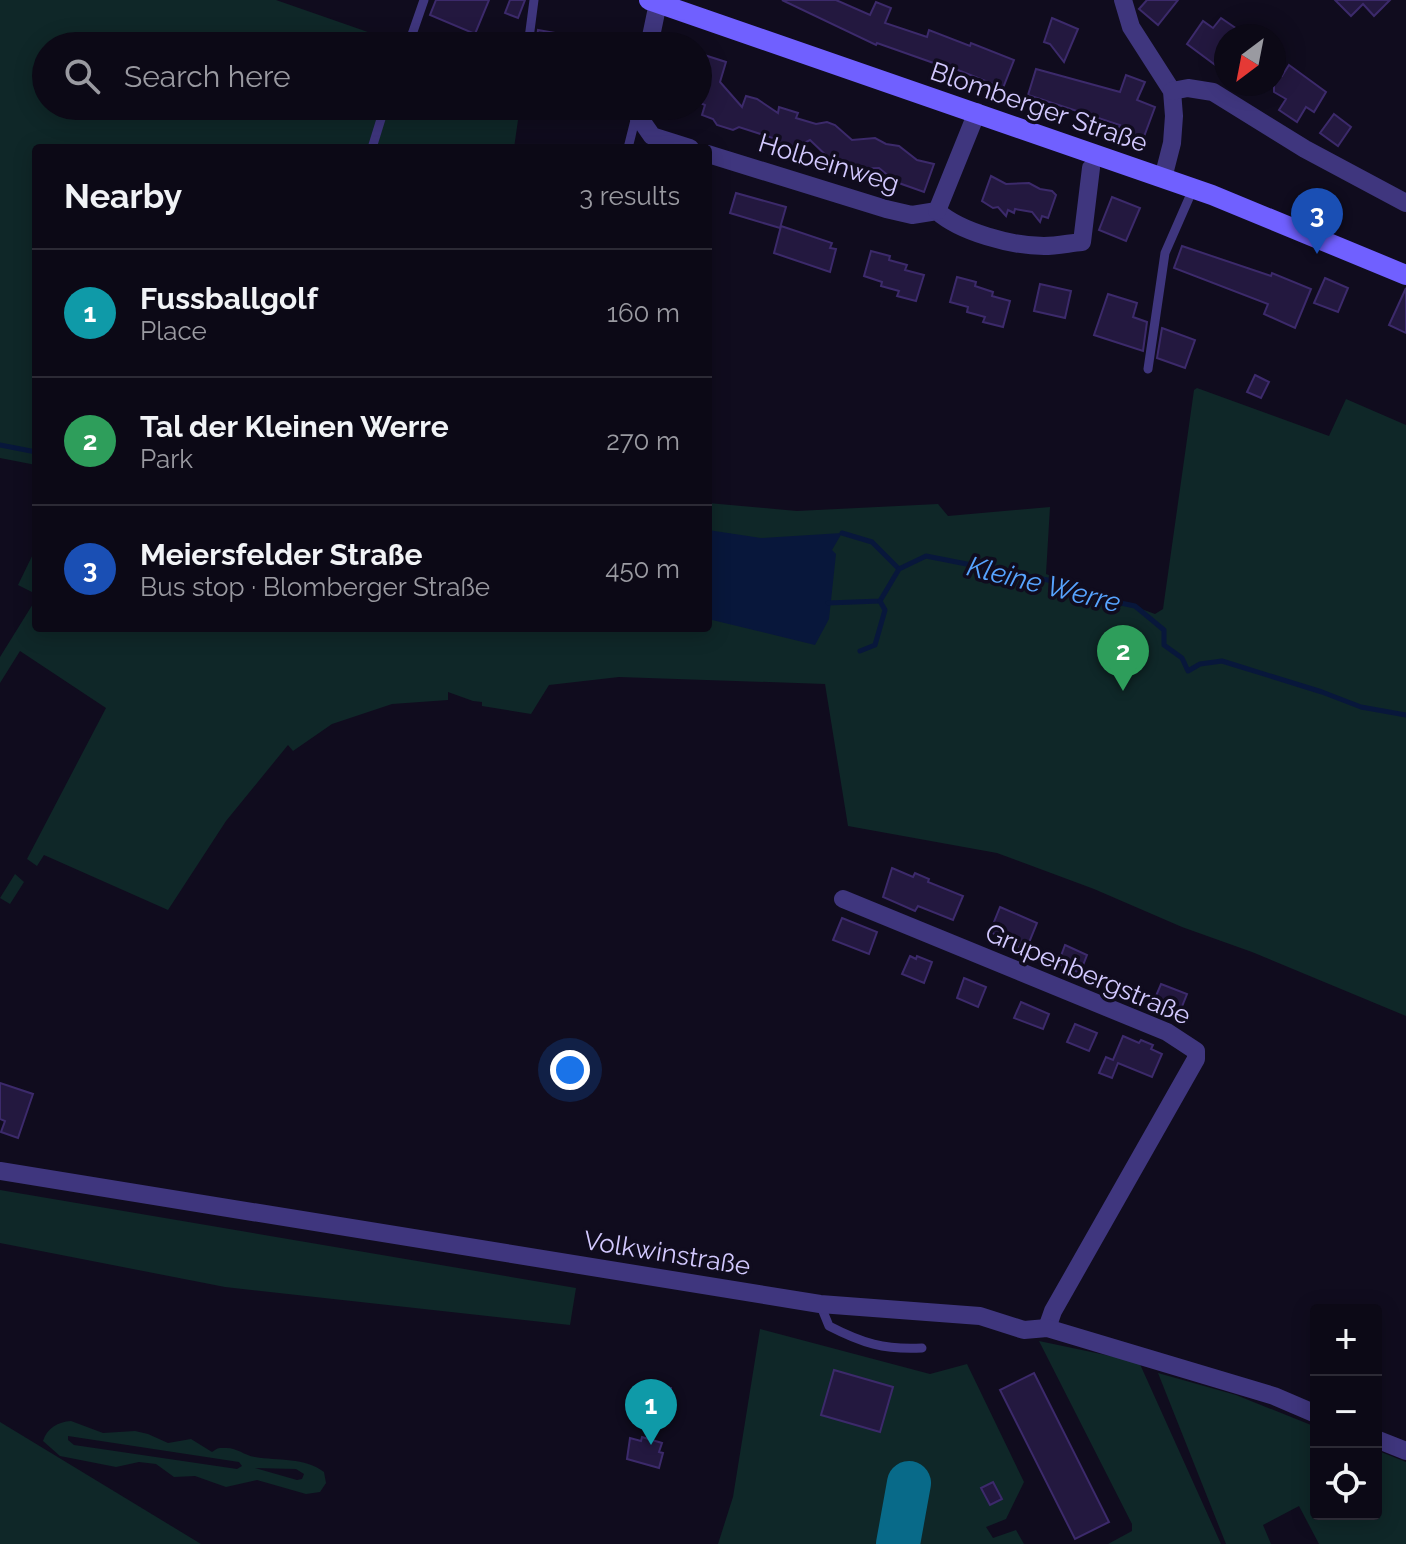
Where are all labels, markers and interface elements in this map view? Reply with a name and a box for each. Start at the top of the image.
north arrow [1214,24,1286,96]
search box [32,32,712,120]
icon: search [60,54,104,98]
street label: Blomberger Straße [927,56,1151,158]
text: Search here [124,59,291,94]
street label: Holbeinweg [755,127,903,199]
text: Nearby [64,176,182,216]
text: 3 results [579,181,680,211]
pin: 3 [1291,188,1343,254]
text: Fussballgolf [140,281,318,316]
text: 1 [84,298,96,328]
text: 160 m [607,298,680,328]
text: Place [140,316,207,346]
text: Tal der Kleinen Werre [140,409,449,444]
text: 2 [83,426,97,456]
text: 270 m [606,426,680,456]
text: Park [140,444,193,474]
text: Meiersfelder Straße [140,537,422,572]
water label: Kleine Werre [964,549,1124,619]
text: 3 [83,554,97,584]
text: 450 m [605,554,680,584]
text: Bus stop · Blomberger Straße [140,572,490,602]
pin: 2 [1097,625,1149,691]
street label: Grupenbergstraße [981,917,1195,1031]
your location [550,1050,590,1090]
street label: Volkwinstraße [582,1225,752,1281]
map controls [1310,1304,1382,1520]
button: + [1310,1304,1382,1376]
button: − [1310,1376,1382,1448]
pin: 1 [625,1379,677,1445]
button: locate [1310,1448,1382,1520]

